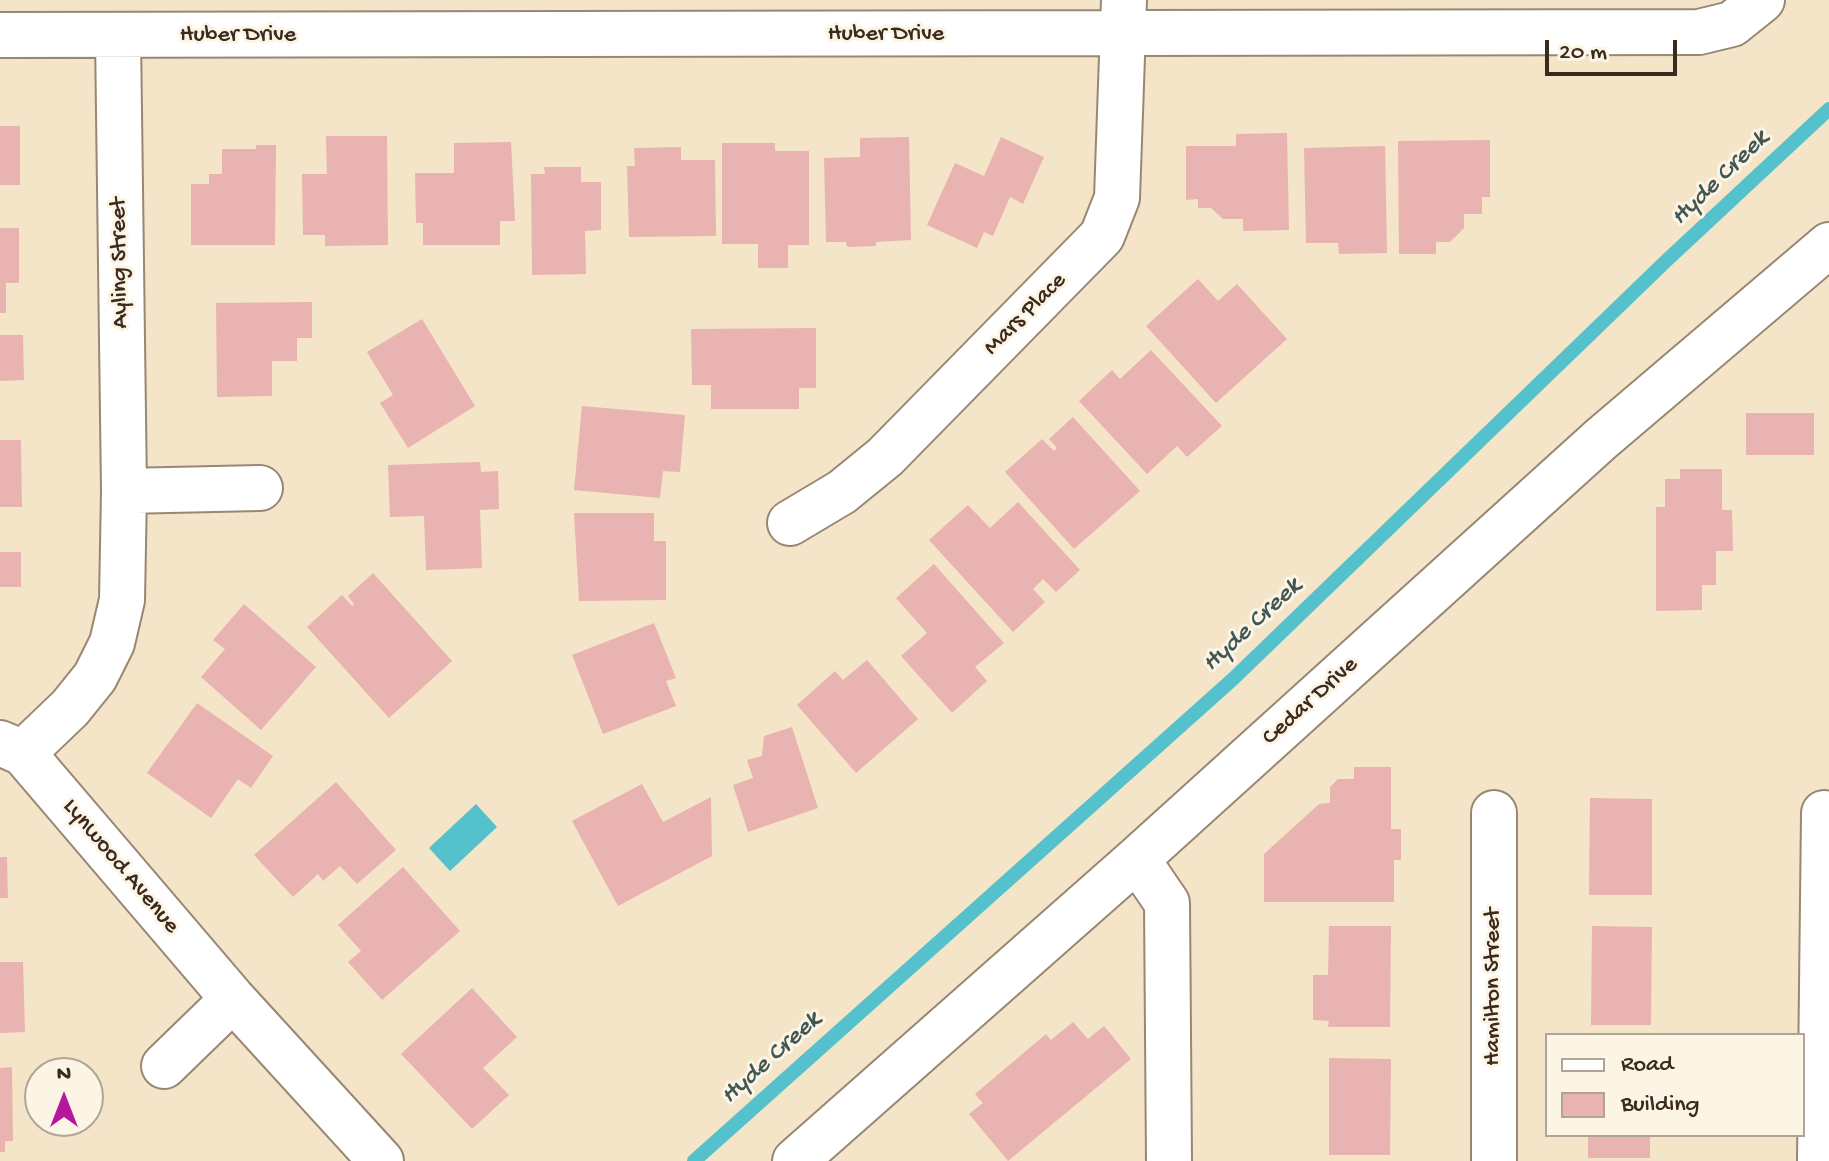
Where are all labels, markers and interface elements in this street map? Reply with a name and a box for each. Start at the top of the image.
street label: Huber Drive [828,21,944,49]
street label: Huber Drive [180,22,296,50]
scale bar [1549,24,1681,74]
text: 20 m [1559,39,1607,68]
water label: Hyde Creek [1666,125,1776,233]
street label: Ayling Street [105,197,137,329]
street label: Mars Place [979,268,1073,362]
water label: Hyde Creek [1197,572,1309,680]
street label: Cedar Drive [1257,651,1365,753]
street label: Lynwood Avenue [55,794,185,940]
street label: Hamilton Street [1480,908,1508,1066]
water label: Hyde Creek [715,1006,829,1112]
legend [1545,1033,1805,1137]
text: Road [1621,1051,1673,1080]
north arrow [24,1057,104,1137]
text: N [57,1062,71,1088]
text: Building [1621,1091,1699,1120]

